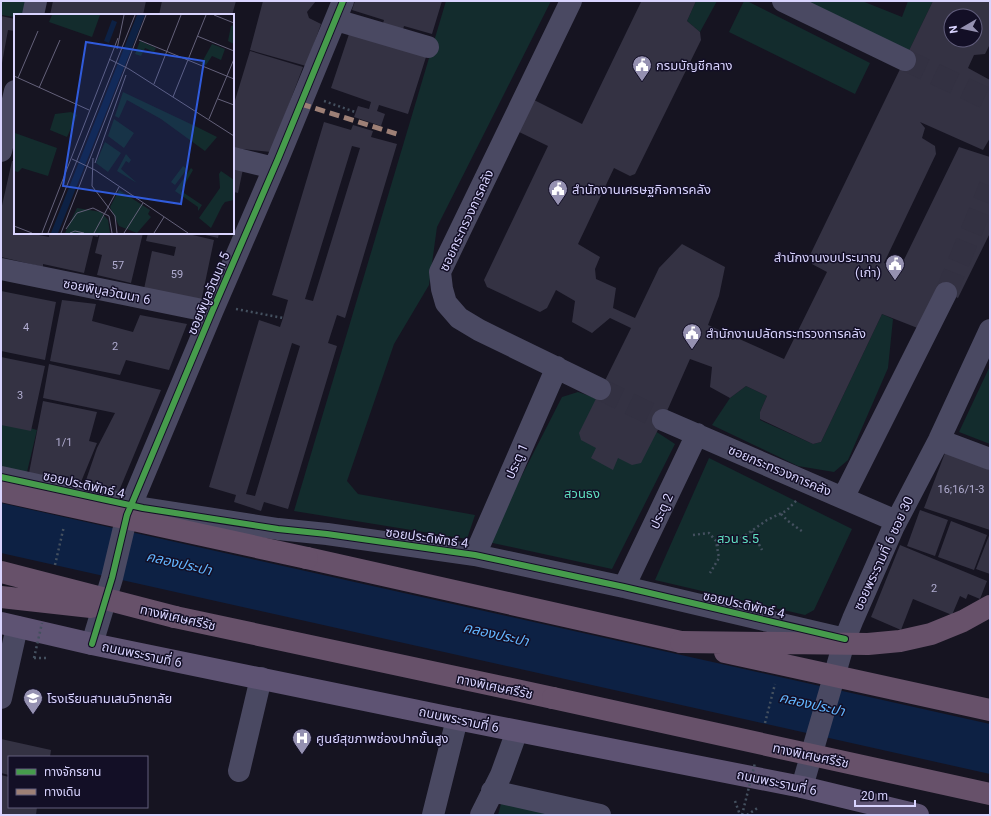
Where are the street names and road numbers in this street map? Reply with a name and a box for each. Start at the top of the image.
street label: ซอยกระทรวงการคลัง [436,167,497,273]
street label: ซอยพิบูลวัฒนา 5 [184,249,233,337]
street label: ซอยพิบูลวัฒนา 6 [62,276,152,307]
street label: ประตู 1 [502,441,531,481]
street label: ซอยกระทรวงการคลัง [726,442,834,499]
street label: ซอยประดิพัทธ์ 4 [41,468,127,501]
street label: ประตู 2 [647,491,676,531]
street label: ซอยพระรามที่ 6 ซอย 30 [849,493,916,612]
street label: ซอยประดิพัทธ์ 4 [385,524,470,551]
street label: ซอยประดิพัทธ์ 4 [701,588,787,621]
street label: ทางพิเศษศรีรัช [138,601,217,634]
street label: ถนนพระรามที่ 6 [100,637,184,670]
street label: ทางพิเศษศรีรัช [455,671,534,702]
street label: ถนนพระรามที่ 6 [417,702,501,735]
street label: ทางพิเศษศรีรัช [771,740,850,771]
street label: ถนนพระรามที่ 6 [735,765,819,798]

